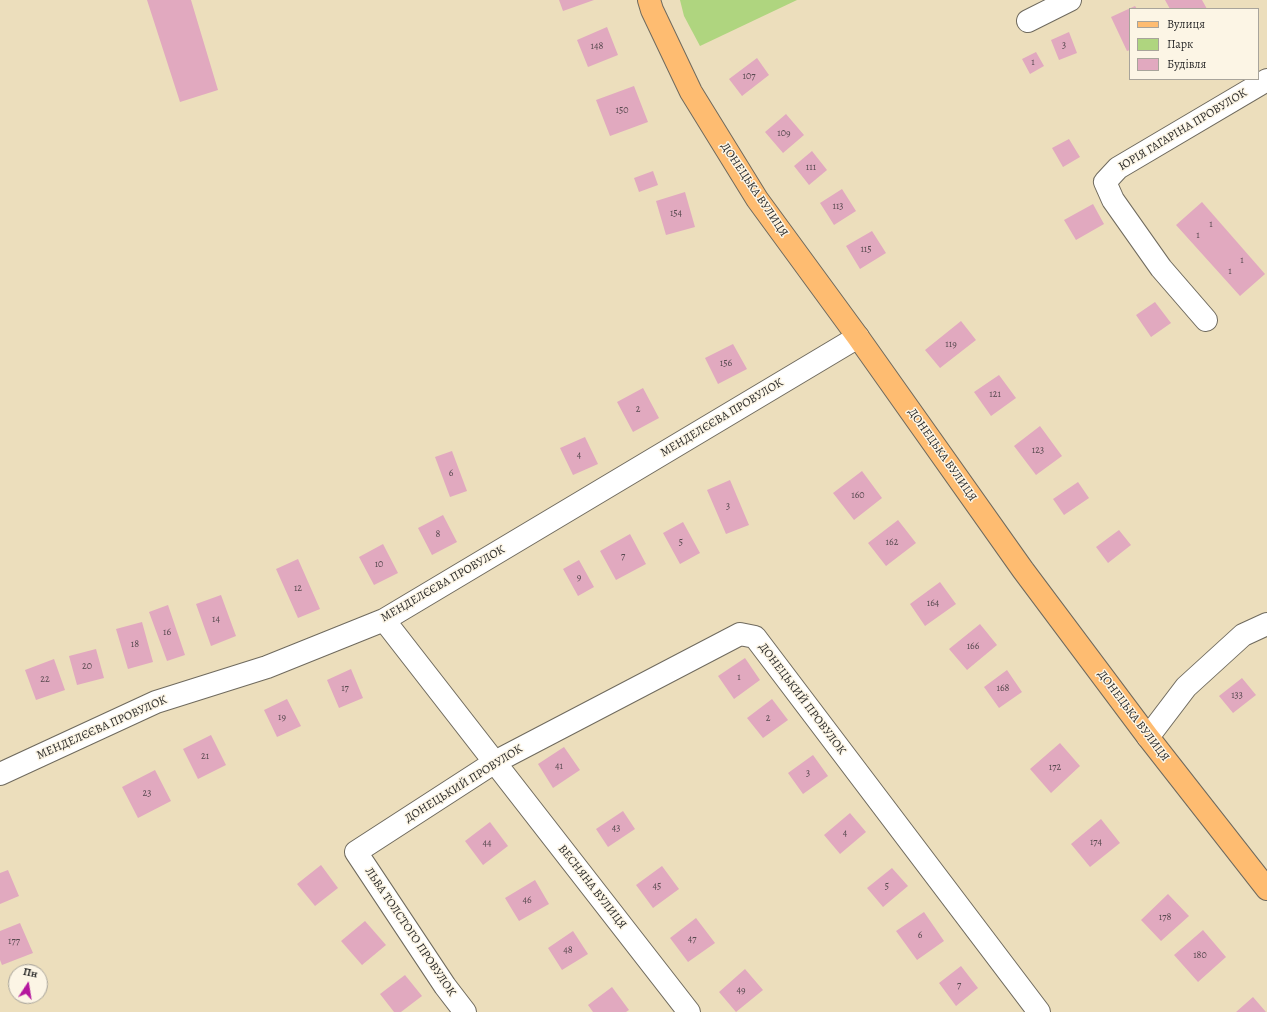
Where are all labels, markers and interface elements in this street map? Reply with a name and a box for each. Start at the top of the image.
legend [1129,8,1259,80]
text: Вулиця [1167,16,1205,32]
text: Парк [1167,36,1193,52]
house number: 3 [1062,40,1066,52]
house number: 148 [591,41,603,53]
text: Будівля [1167,56,1206,72]
house number: 1 [1031,57,1035,69]
house number: 107 [743,71,755,83]
street label: ЮРІЯ ГАГАРІНА ПРОВУЛОК [1116,86,1250,174]
house number: 150 [615,105,629,117]
house number: 109 [777,128,791,140]
street label: ДОНЕЦЬКА ВУЛИЦЯ [717,140,791,240]
house number: 111 [806,162,816,174]
house number: 113 [833,201,843,213]
house number: 154 [670,208,682,220]
house number: 1 [1209,219,1213,231]
house number: 1 [1196,230,1200,242]
house number: 115 [860,244,872,256]
house number: 1 [1240,255,1244,267]
house number: 1 [1228,266,1232,278]
house number: 119 [945,339,957,351]
house number: 156 [720,358,732,370]
street label: МЕНДЕЛЄЄВА ПРОВУЛОК [658,376,786,460]
house number: 121 [989,389,1001,401]
house number: 2 [636,404,640,416]
street label: ДОНЕЦЬКА ВУЛИЦЯ [904,406,980,504]
house number: 123 [1032,445,1044,457]
house number: 4 [577,450,581,462]
house number: 6 [449,468,453,480]
house number: 160 [851,490,865,502]
house number: 3 [726,501,730,513]
house number: 8 [436,529,440,541]
house number: 5 [679,537,683,549]
house number: 162 [886,537,898,549]
street label: МЕНДЕЛЄЄВА ПРОВУЛОК [378,543,508,625]
house number: 7 [621,551,625,563]
house number: 10 [375,559,383,571]
house number: 9 [577,572,581,584]
house number: 12 [294,583,302,595]
house number: 164 [927,598,939,610]
house number: 14 [212,614,220,626]
house number: 16 [163,627,171,639]
house number: 18 [131,639,139,651]
street label: ДОНЕЦЬКИЙ ПРОВУЛОК [755,640,849,758]
house number: 166 [967,641,979,653]
house number: 20 [82,661,92,673]
street label: ДОНЕЦЬКА ВУЛИЦЯ [1094,668,1172,764]
house number: 1 [737,672,741,684]
house number: 22 [40,674,50,686]
house number: 17 [341,683,349,695]
house number: 168 [997,683,1009,695]
house number: 133 [1231,690,1243,702]
street label: МЕНДЕЛЄЄВА ПРОВУЛОК [35,693,169,763]
house number: 19 [278,712,286,724]
house number: 2 [766,713,770,725]
street label: ДОНЕЦЬКИЙ ПРОВУЛОК [402,742,526,826]
house number: 21 [201,751,209,763]
house number: 41 [555,761,563,773]
house number: 172 [1049,762,1061,774]
house number: 3 [806,768,810,780]
house number: 23 [143,788,151,800]
house number: 43 [612,823,620,835]
house number: 4 [843,828,847,840]
house number: 174 [1090,837,1102,849]
house number: 44 [482,838,492,850]
street label: ВЕСНЯНА ВУЛИЦЯ [555,842,629,932]
street label: ЛЬВА ТОЛСТОГО ПРОВУЛОК [361,865,459,999]
house number: 45 [653,881,661,893]
house number: 5 [885,881,889,893]
house number: 46 [522,895,532,907]
house number: 178 [1159,912,1171,924]
house number: 6 [918,930,922,942]
house number: 47 [688,934,696,946]
house number: 177 [8,936,20,948]
house number: 48 [563,945,573,957]
house number: 180 [1193,950,1207,962]
north arrow [8,964,48,1004]
text: Пн [22,964,39,982]
house number: 7 [957,980,961,992]
house number: 49 [736,985,746,997]

